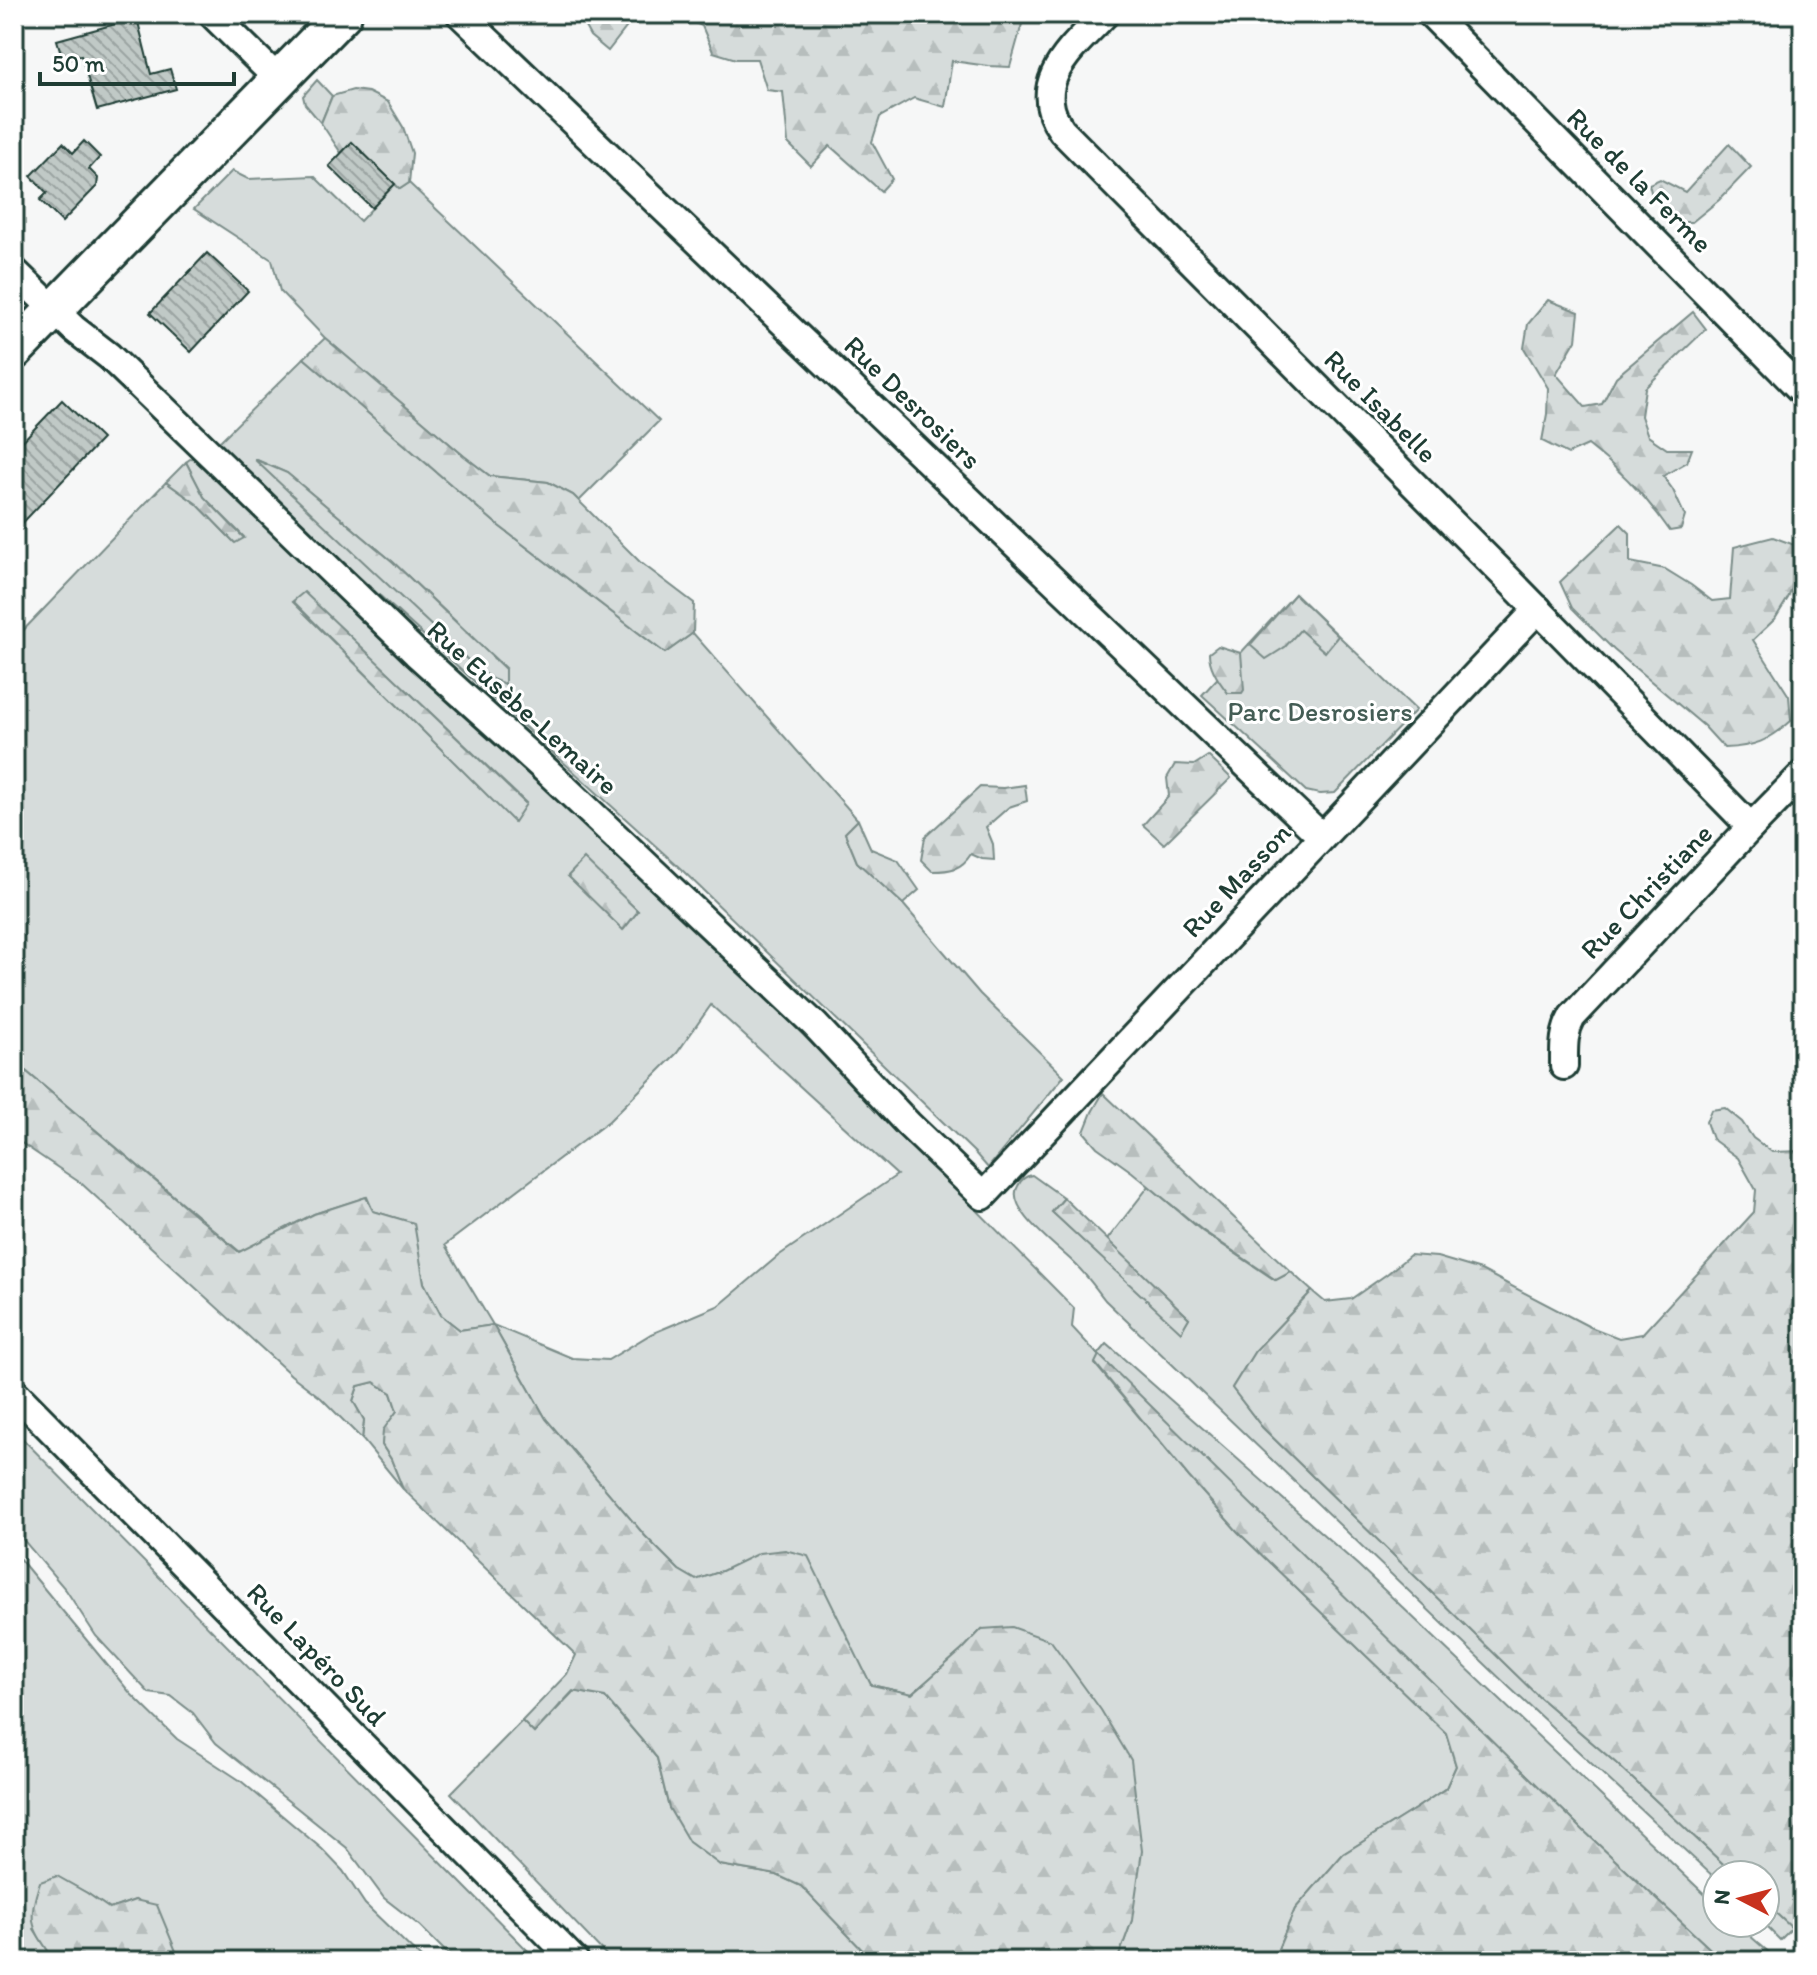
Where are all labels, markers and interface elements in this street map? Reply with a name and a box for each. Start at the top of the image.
scale bar [40,36,234,86]
text: 50 m [52,49,105,78]
street label: Rue de la Ferme [1560,100,1720,260]
street label: Rue Desrosiers [837,328,989,476]
street label: Rue Isabelle [1317,342,1445,470]
street label: Rue Eusèbe-Lemaire [421,612,625,802]
park label: Parc Desrosiers [1227,694,1413,728]
street label: Rue Masson [1174,816,1298,944]
street label: Rue Christiane [1573,816,1719,966]
street label: Rue Lapéro Sud [240,1575,394,1733]
north arrow [1701,1859,1781,1939]
text: N [1707,1888,1736,1906]

